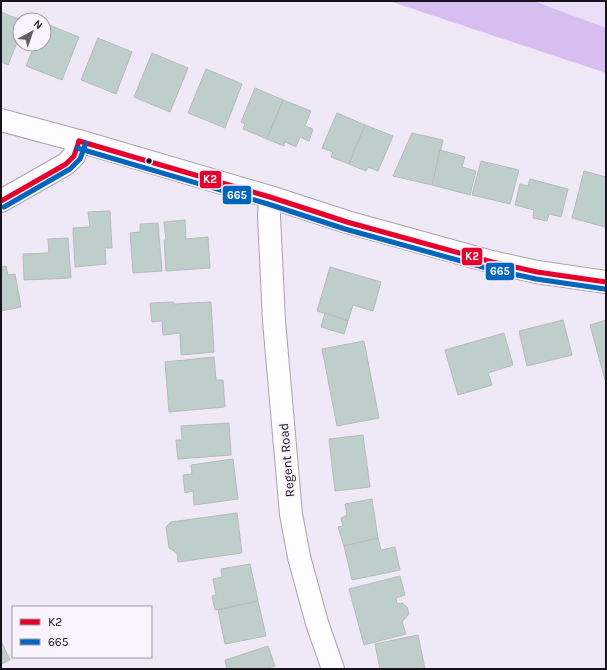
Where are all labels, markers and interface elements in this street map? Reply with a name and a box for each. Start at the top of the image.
north arrow [12,12,52,52]
text: N [31,17,45,32]
unlabelled marker [144,156,154,166]
line badge: K2 [199,170,222,189]
text: K2 [203,173,217,186]
line badge: 665 [222,185,252,205]
text: 665 [227,189,247,202]
line badge: K2 [461,247,483,266]
text: K2 [465,250,479,263]
line badge: 665 [485,262,515,281]
text: 665 [490,265,510,278]
street label: Regent Road [276,422,297,498]
legend [12,606,152,658]
text: K2 [48,615,62,629]
text: 665 [48,635,69,649]

